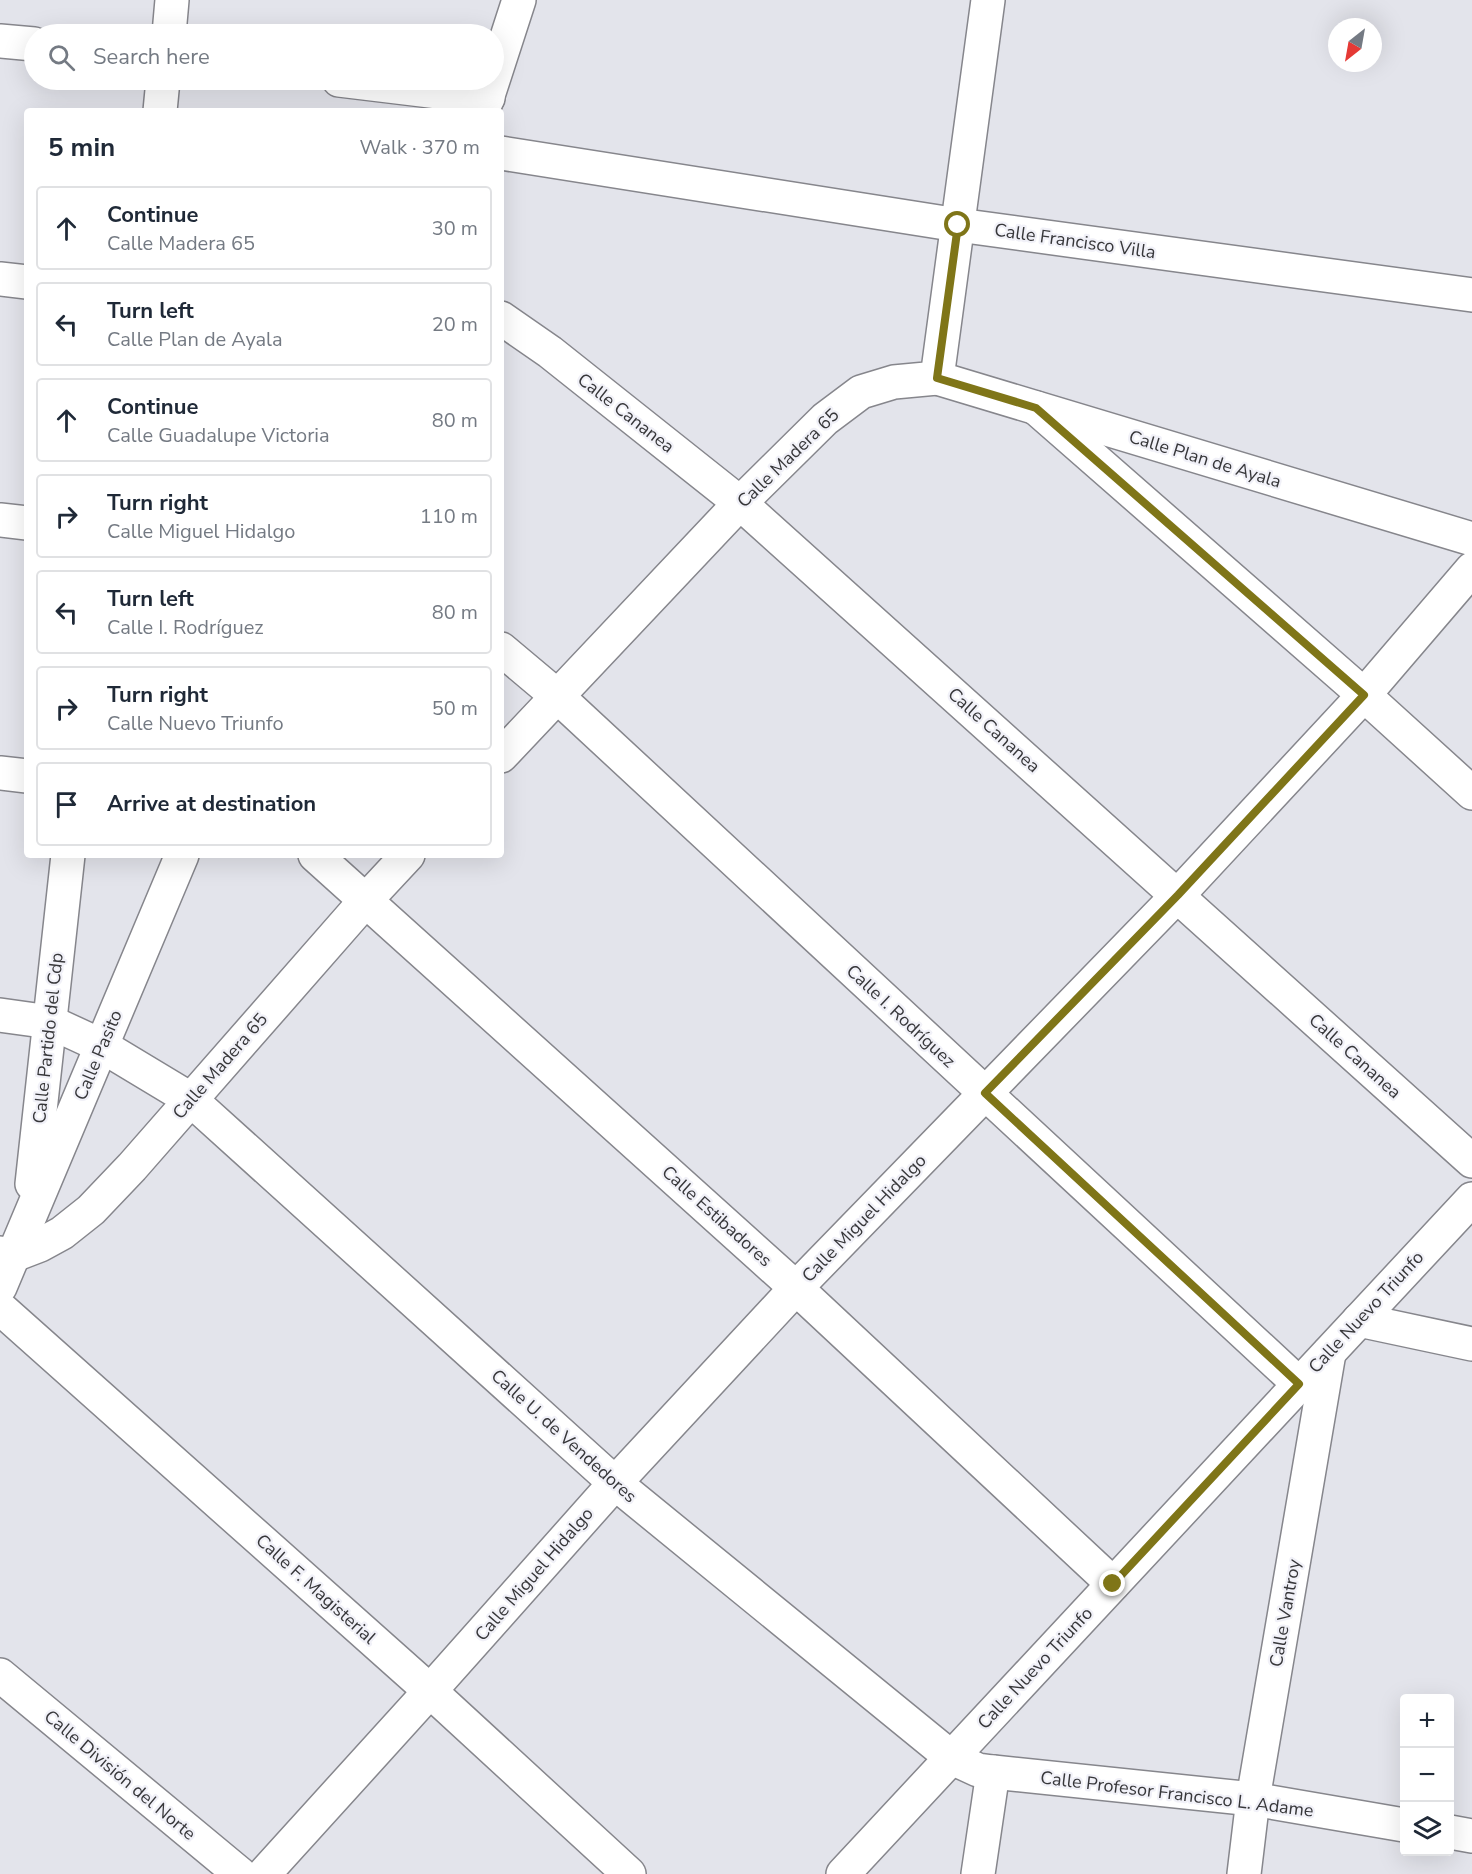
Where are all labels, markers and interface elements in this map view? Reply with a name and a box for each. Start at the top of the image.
north arrow [1328,18,1382,72]
search box [24,24,504,90]
icon: search [45,41,78,74]
text: Search here [93,42,210,72]
text: 5 min [48,130,115,165]
text: Walk · 370 m [360,134,480,161]
text: Continue [107,200,198,230]
route start [944,211,970,237]
icon: ahead [50,212,83,245]
text: 30 m [432,215,478,242]
street label: Calle Francisco Villa [993,218,1157,264]
text: Calle Madera 65 [107,230,255,257]
text: Turn left [107,296,194,326]
icon: left [50,308,83,341]
text: 20 m [432,311,478,338]
text: Calle Plan de Ayala [107,326,283,353]
street label: Calle Cananea [573,368,679,458]
text: Continue [107,392,198,422]
street label: Calle Madera 65 [732,403,844,513]
icon: ahead [50,404,83,437]
text: 80 m [432,407,478,434]
text: Calle Guadalupe Victoria [107,422,330,449]
street label: Calle Plan de Ayala [1126,424,1284,494]
text: Turn right [107,488,208,518]
icon: right [50,500,83,533]
text: 110 m [420,503,478,530]
text: Calle Miguel Hidalgo [107,518,295,545]
text: Turn left [107,584,194,614]
icon: left [50,596,83,629]
text: 80 m [432,599,478,626]
text: Calle I. Rodríguez [107,614,264,641]
text: Turn right [107,680,208,710]
street label: Calle Cananea [943,682,1045,778]
icon: right [50,692,83,725]
text: 50 m [432,695,478,722]
text: Calle Nuevo Triunfo [107,710,284,737]
icon: arrive [50,788,83,821]
text: Arrive at destination [107,789,316,819]
street label: Calle Partido del Cdp [27,951,69,1125]
street label: Calle I. Rodríguez [841,959,961,1073]
street label: Calle Pasito [68,1006,128,1104]
street label: Calle Madera 65 [167,1008,273,1124]
street label: Calle Cananea [1304,1008,1406,1104]
street label: Calle Miguel Hidalgo [796,1149,932,1287]
street label: Calle Estibadores [657,1160,777,1272]
street label: Calle Nuevo Triunfo [1303,1246,1429,1378]
street label: Calle U. de Vendedores [486,1364,642,1508]
street label: Calle Miguel Hidalgo [469,1502,599,1646]
street label: Calle F. Magisterial [251,1529,382,1650]
street label: Calle Vantroy [1264,1557,1306,1669]
route end [1099,1570,1125,1596]
street label: Calle Nuevo Triunfo [972,1602,1098,1734]
map controls [1400,1694,1454,1856]
button: + [1400,1694,1454,1748]
street label: Calle División del Norte [39,1704,201,1846]
button: − [1400,1748,1454,1802]
street label: Calle Profesor Francisco L. Adame [1039,1765,1315,1823]
button: layers [1400,1802,1454,1856]

